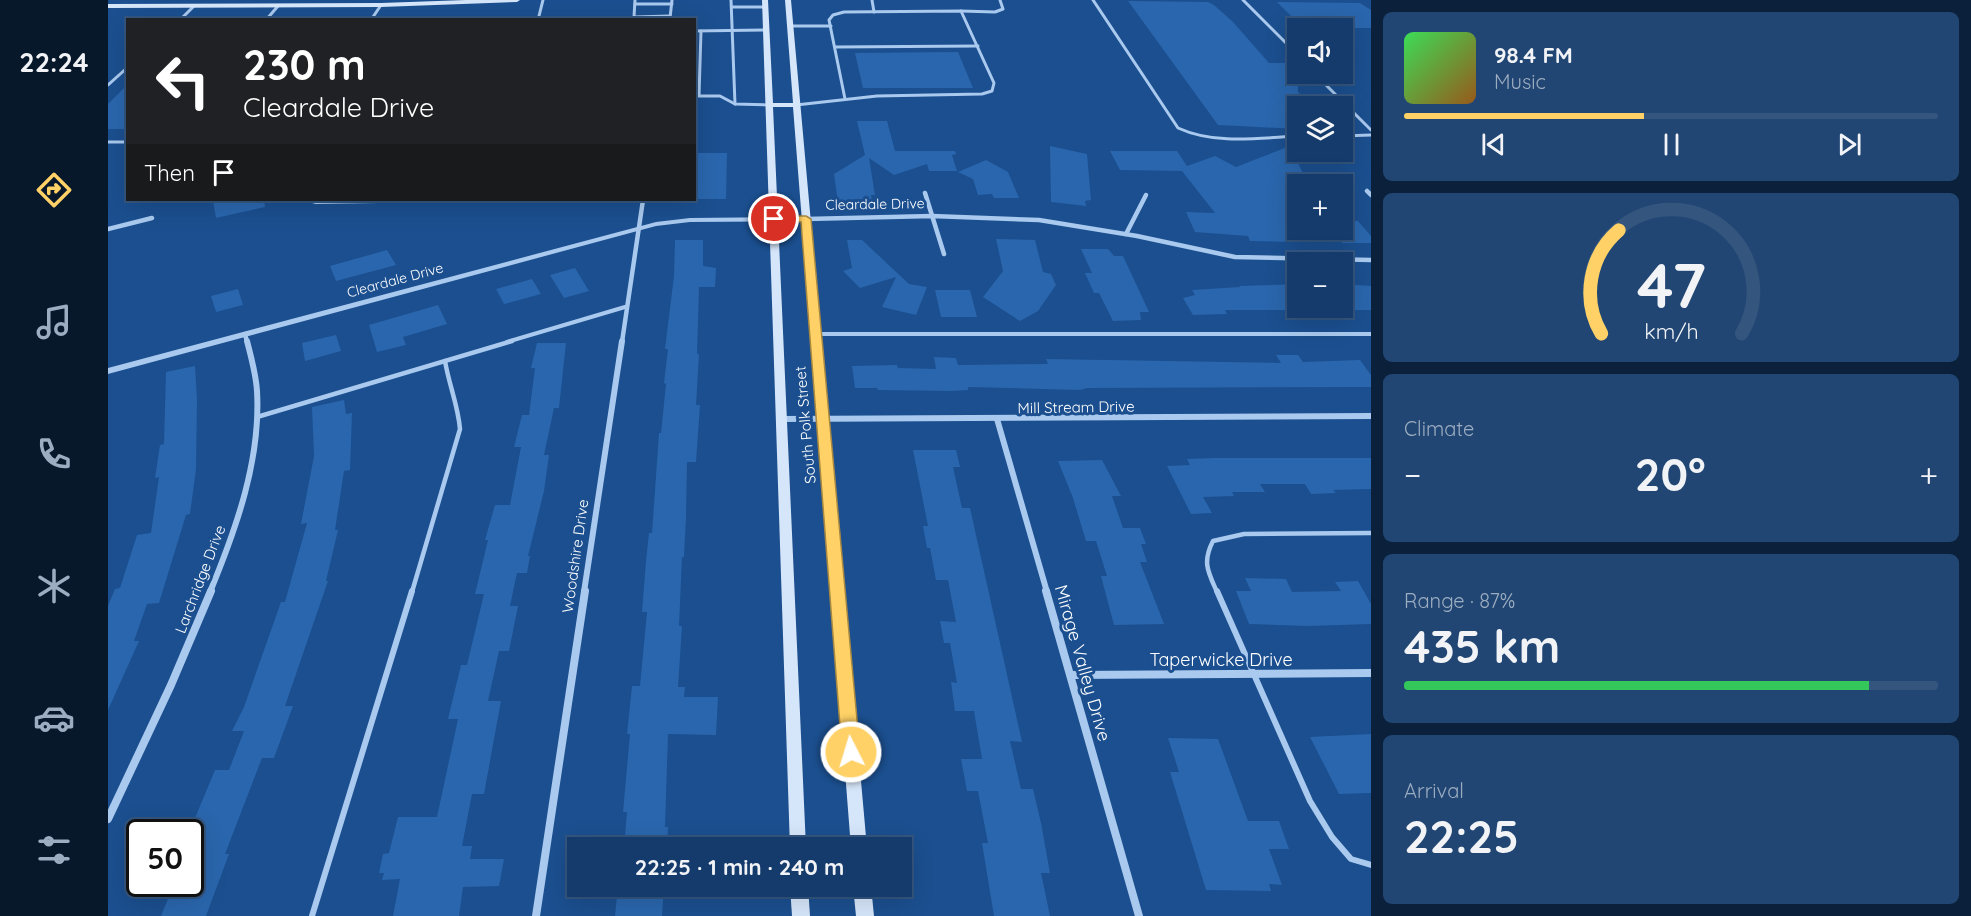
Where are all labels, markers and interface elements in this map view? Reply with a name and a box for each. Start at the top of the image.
map controls [1287,18,1353,318]
button: sound [1287,18,1353,84]
text: 230 m [243,38,366,91]
text: 98.4 FM [1494,41,1573,69]
icon: left [144,42,222,120]
text: 22:24 [19,45,89,79]
text: Music [1494,69,1546,94]
text: Cleardale Drive [243,90,434,124]
button: layers [1287,96,1353,162]
icon: previous [1477,128,1510,161]
icon: pause [1655,128,1688,161]
icon: next [1833,128,1866,161]
icon: arrive [207,156,240,189]
text: Then [144,159,195,187]
icon: directions [33,169,75,211]
button: + [1287,174,1353,240]
pin [748,193,799,244]
street label: Cleardale Drive [825,194,925,214]
icon: arrive [757,202,790,235]
text: 47 [1636,246,1706,324]
button: − [1287,252,1353,318]
street label: Cleardale Drive [345,258,445,302]
icon: music [33,301,75,343]
text: km/h [1644,319,1698,345]
street label: South Polk Street [790,365,820,485]
street label: Mill Stream Drive [1017,396,1135,418]
text: Climate [1404,416,1474,441]
icon: phone [33,433,75,475]
text: 20° [1635,446,1706,502]
text: − [1404,454,1421,495]
text: + [1919,454,1938,495]
street label: Woodshire Drive [558,498,592,614]
street label: Larchridge Drive [171,522,229,636]
icon: climate [33,565,75,607]
street label: Mirage Valley Drive [1050,582,1116,744]
text: Range · 87% [1404,588,1515,613]
text: 435 km [1404,618,1560,674]
street label: Taperwicke Drive [1149,648,1293,671]
icon: car [33,697,75,739]
position arrow [819,720,883,784]
text: Arrival [1404,778,1464,803]
text: 22:25 [1404,808,1519,864]
speed limit sign: 50 [126,819,204,897]
icon: filters [33,829,75,871]
text: 22:25 · 1 min · 240 m [635,853,844,881]

